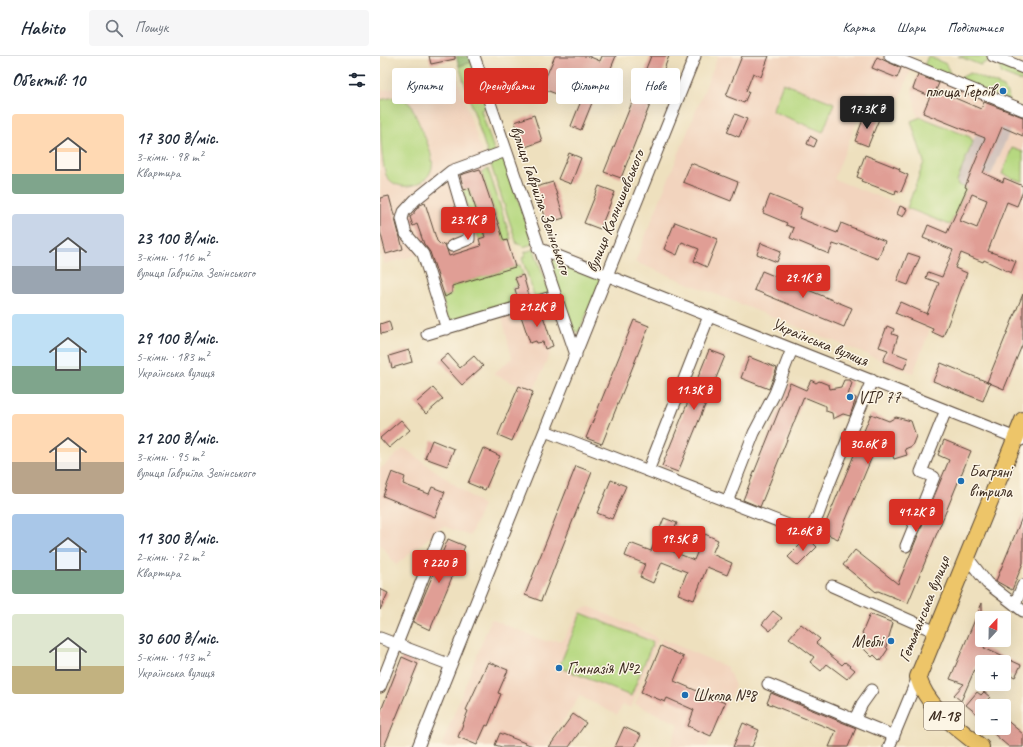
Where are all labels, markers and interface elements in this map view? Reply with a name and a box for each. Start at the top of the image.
search box [89,10,369,46]
text: Habito [20,16,65,40]
icon: search [103,17,125,39]
text: Пошук [135,18,168,37]
text: Карта [843,19,875,36]
text: Шари [897,19,925,36]
text: Поділитися [947,19,1003,36]
chip: Купити [392,68,456,104]
chip: Орендувати [464,68,548,104]
chip: Фільтри [556,68,623,104]
chip: Нове [631,68,680,104]
icon: filters [346,69,368,91]
text: Об’єктів: 10 [12,70,85,91]
place label: площа Героїв [925,81,999,102]
marker: площа Героїв [998,86,1008,96]
pin: 17.3K ₴ [830,96,904,130]
text: 17.3K ₴ [849,101,885,117]
street label: вулиця Гавриїла Зелінського [506,123,577,279]
text: 17 300 ₴/міс. [136,128,218,149]
icon: home [44,130,92,178]
street label: вулиця Калнишевського [581,145,650,275]
text: 3-кімн. · 98 m² [136,149,203,165]
text: Квартира [136,165,180,181]
pin: 23.1K ₴ [431,207,505,241]
text: 23.1K ₴ [450,212,486,228]
text: 23 100 ₴/міс. [136,228,218,249]
icon: home [44,230,92,278]
text: 3-кімн. · 116 m² [136,249,209,265]
text: вулиця Гавриїла Зелінського [136,265,255,281]
pin: 29.1K ₴ [766,265,840,299]
text: 29.1K ₴ [785,270,821,286]
pin: 21.2K ₴ [500,294,574,328]
text: 21.2K ₴ [519,299,555,315]
street label: Українська вулиця [769,313,872,371]
text: 29 100 ₴/міс. [136,328,218,349]
icon: home [44,330,92,378]
text: 5-кімн. · 183 m² [136,349,209,365]
text: Українська вулиця [136,365,214,381]
pin: 11.3K ₴ [657,377,731,411]
text: 11.3K ₴ [676,382,712,398]
place label: VIP 77 [858,387,902,408]
marker: VIP 77 [845,392,855,402]
text: 21 200 ₴/міс. [136,428,218,449]
icon: home [44,430,92,478]
pin: 30.6K ₴ [831,431,905,465]
text: 30.6K ₴ [850,436,886,452]
text: 3-кімн. · 95 m² [136,449,203,465]
place label: Багряні вітрила [969,461,1014,502]
text: вулиця Гавриїла Зелінського [136,465,255,481]
marker: Багряні вітрила [956,476,966,486]
pin: 41.2K ₴ [879,499,953,533]
text: 41.2K ₴ [898,504,934,520]
pin: 12.6K ₴ [766,518,840,552]
text: 12.6K ₴ [785,523,821,539]
pin: 19.5K ₴ [642,526,716,560]
text: 11 300 ₴/міс. [136,528,218,549]
icon: home [44,530,92,578]
text: 19.5K ₴ [661,531,697,547]
text: 2-кімн. · 72 m² [136,549,203,565]
pin: 9 220 ₴ [402,550,476,584]
street label: Гетьманська вулиця [893,552,955,665]
text: 9 220 ₴ [421,555,457,571]
text: Квартира [136,565,180,581]
north arrow [975,611,1011,647]
map controls [975,611,1011,735]
text: 30 600 ₴/міс. [136,628,218,649]
icon: home [44,630,92,678]
place label: Меблі [852,631,885,652]
marker: Меблі [886,636,896,646]
text: 5-кімн. · 143 m² [136,649,209,665]
button: + [975,655,1011,691]
place label: Гімназія №2 [567,658,641,679]
marker: Гімназія №2 [554,663,564,673]
text: Українська вулиця [136,665,214,681]
place label: Школа №8 [693,685,759,706]
marker: Школа №8 [680,690,690,700]
button: − [975,699,1011,735]
road number: М-18 [924,702,964,730]

